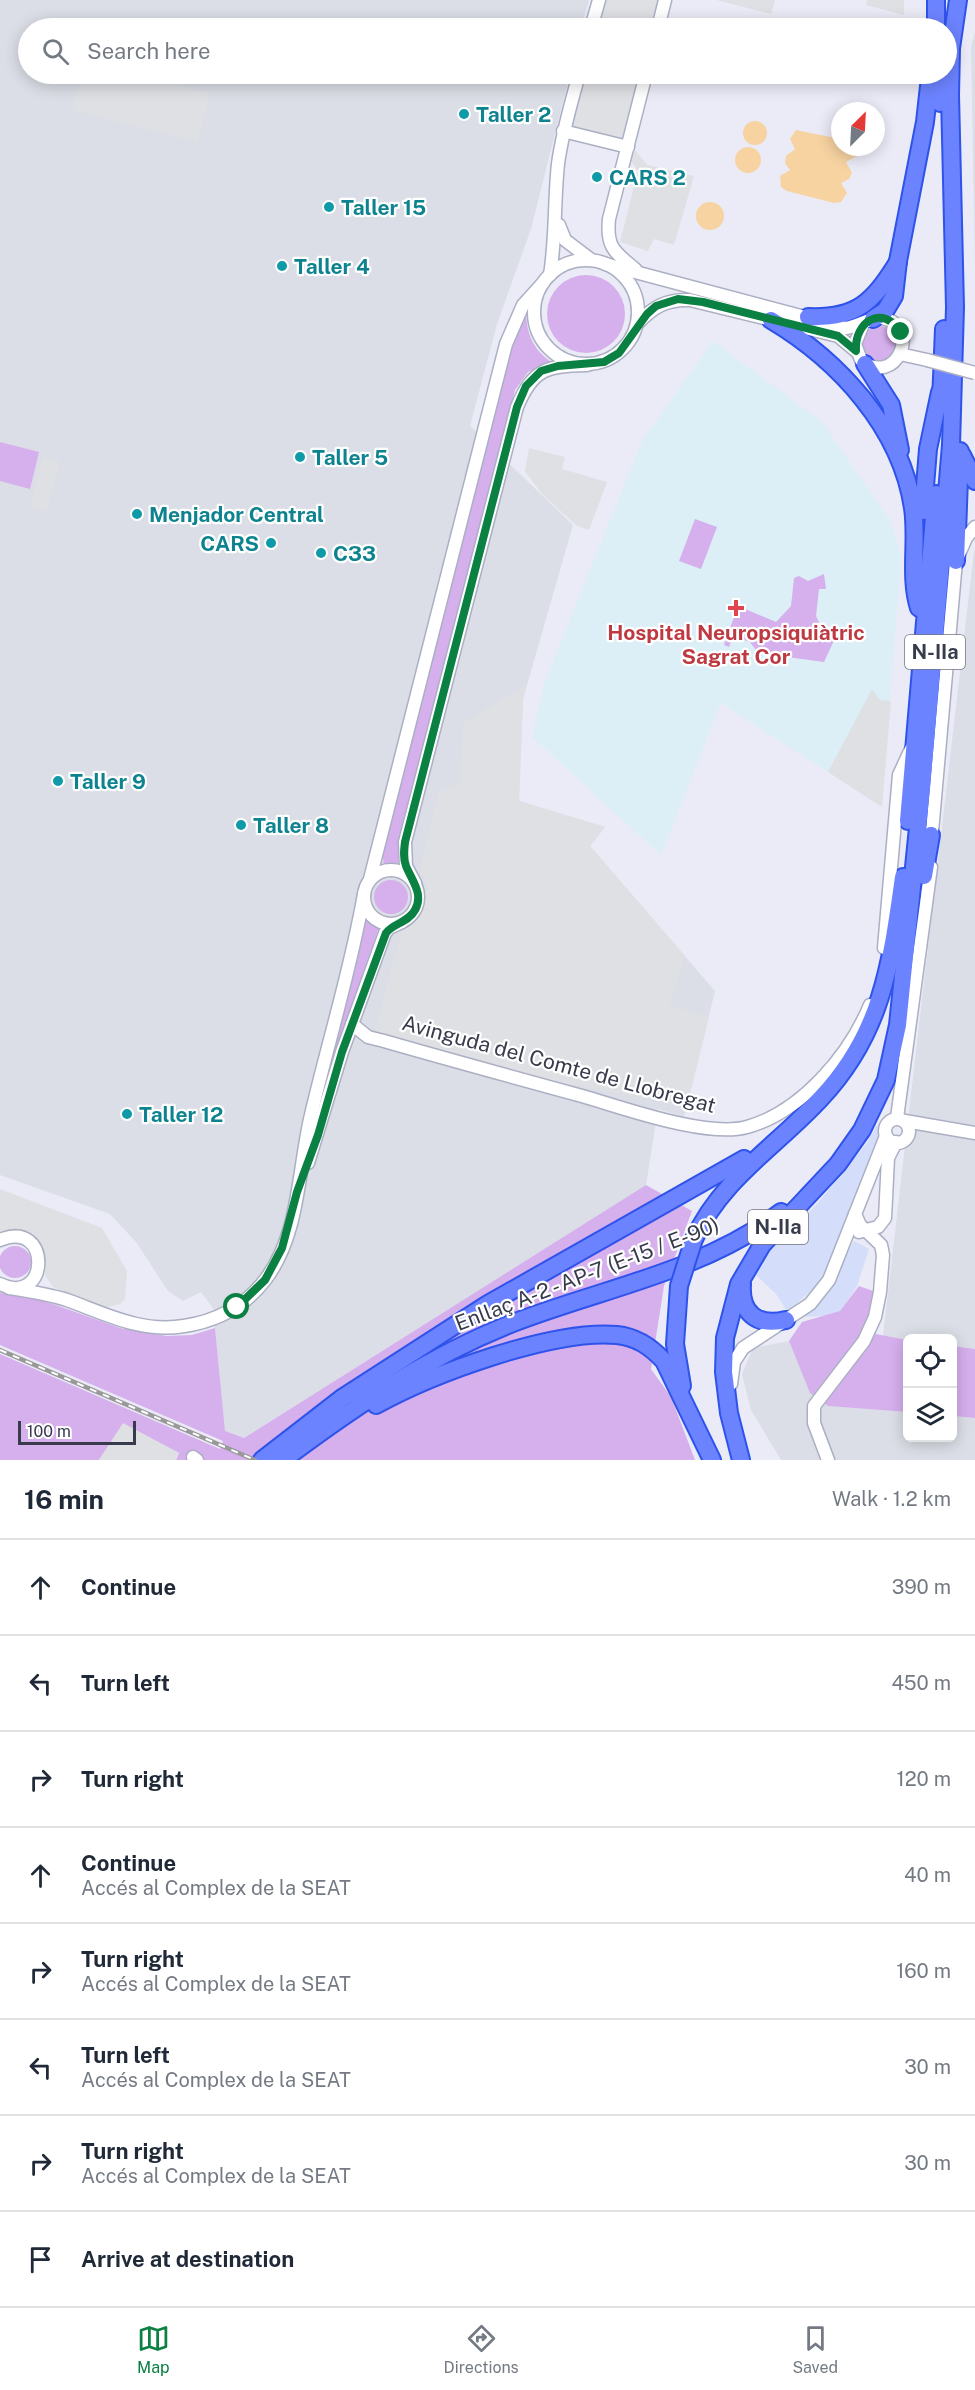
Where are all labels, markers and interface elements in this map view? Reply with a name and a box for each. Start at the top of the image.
search box [18,18,957,84]
icon: search [39,35,72,68]
text: Search here [87,38,211,64]
place label: Taller 2 [476,102,551,127]
north arrow [831,102,885,156]
marker: Taller 2 [457,107,471,121]
place label: CARS 2 [609,165,686,190]
marker: CARS 2 [590,170,604,184]
place label: Taller 15 [341,195,426,220]
marker: Taller 15 [322,200,336,214]
place label: Taller 4 [294,254,370,279]
marker: Taller 4 [275,259,289,273]
route end [887,318,913,344]
place label: Taller 5 [312,445,388,470]
marker: Taller 5 [293,450,307,464]
place label: Menjador Central [149,502,324,527]
marker: Menjador Central [130,507,144,521]
place label: CARS [200,531,259,556]
marker: CARS [264,536,278,550]
place label: C33 [333,541,376,566]
marker: C33 [314,546,328,560]
marker: Hospital Neuropsiquiàtric Sagrat Cor [727,599,745,617]
place label: Hospital Neuropsiquiàtric Sagrat Cor [607,620,865,669]
road number: N-IIa [905,635,965,669]
place label: Taller 9 [70,769,146,794]
marker: Taller 9 [51,774,65,788]
place label: Taller 8 [253,813,329,838]
marker: Taller 8 [234,818,248,832]
street label: Avinguda del Comte de Llobregat [399,1010,719,1118]
place label: Taller 12 [139,1102,223,1127]
marker: Taller 12 [120,1107,134,1121]
road number: N-IIa [748,1210,808,1244]
street label: Enllaç A-2 - AP-7 (E-15 / E-90) [451,1212,723,1336]
route start [223,1293,249,1319]
map controls [903,1334,957,1442]
button: locate [903,1334,957,1388]
button: layers [903,1388,957,1442]
scale bar [18,1418,136,1446]
text: 100 m [27,1422,71,1441]
text: 16 min [24,1484,104,1515]
text: Walk · 1.2 km [832,1487,951,1511]
icon: ahead [24,1571,57,1604]
text: Continue [81,1574,176,1600]
text: 390 m [892,1575,951,1599]
icon: left [24,1667,57,1700]
text: Turn left [81,1670,170,1696]
text: 450 m [891,1671,951,1695]
icon: right [24,1763,57,1796]
text: Turn right [81,1766,184,1792]
text: 120 m [897,1767,951,1791]
text: Continue [81,1850,176,1876]
icon: ahead [24,1859,57,1892]
text: 40 m [904,1863,951,1887]
text: Accés al Complex de la SEAT [81,1876,351,1900]
text: Turn right [81,1946,184,1972]
icon: right [24,1955,57,1988]
text: 160 m [896,1959,951,1983]
text: Accés al Complex de la SEAT [81,1972,351,1996]
text: Turn left [81,2042,170,2068]
icon: left [24,2051,57,2084]
text: 30 m [904,2055,951,2079]
text: Accés al Complex de la SEAT [81,2068,351,2092]
text: Turn right [81,2138,184,2164]
icon: right [24,2147,57,2180]
text: 30 m [904,2151,951,2175]
text: Accés al Complex de la SEAT [81,2164,351,2188]
icon: arrive [24,2243,57,2276]
text: Arrive at destination [81,2246,294,2272]
tab: Map [137,2322,170,2377]
tab: Directions [444,2322,519,2377]
tab: Saved [792,2322,838,2377]

